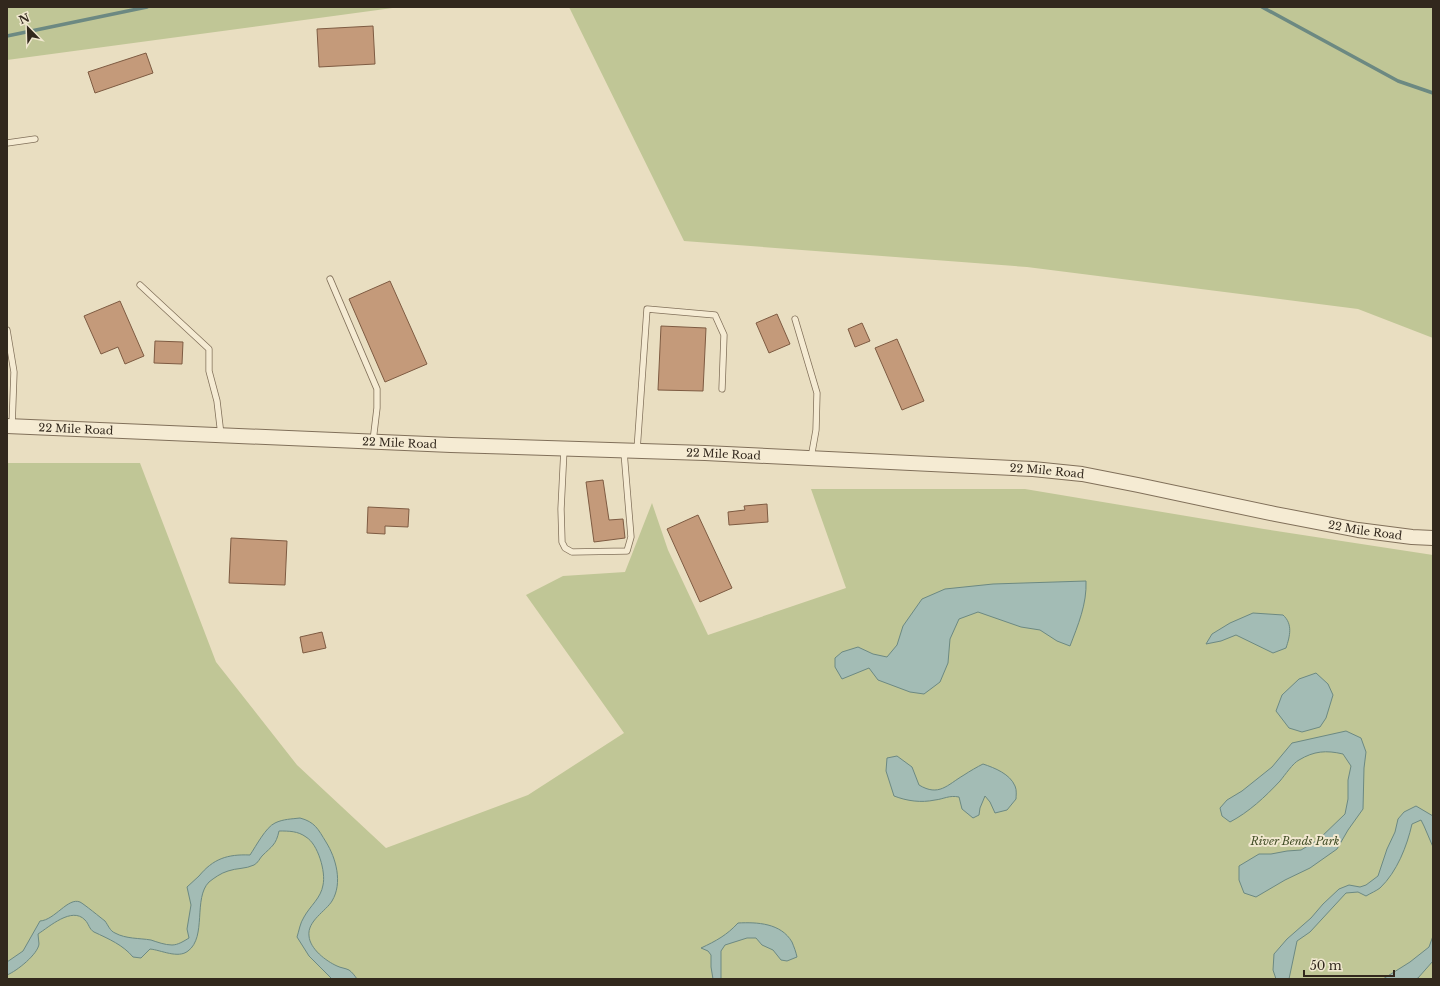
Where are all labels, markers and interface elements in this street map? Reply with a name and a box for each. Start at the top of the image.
north arrow [8,8,48,48]
text: N [17,10,32,27]
street label: 22 Mile Road [38,420,114,438]
street label: 22 Mile Road [362,434,438,451]
street label: 22 Mile Road [686,445,762,463]
street label: 22 Mile Road [1009,461,1086,481]
street label: 22 Mile Road [1327,517,1404,543]
park label: River Bends Park [1250,834,1340,848]
scale bar [1304,952,1394,978]
text: 50 m [1310,958,1342,973]

